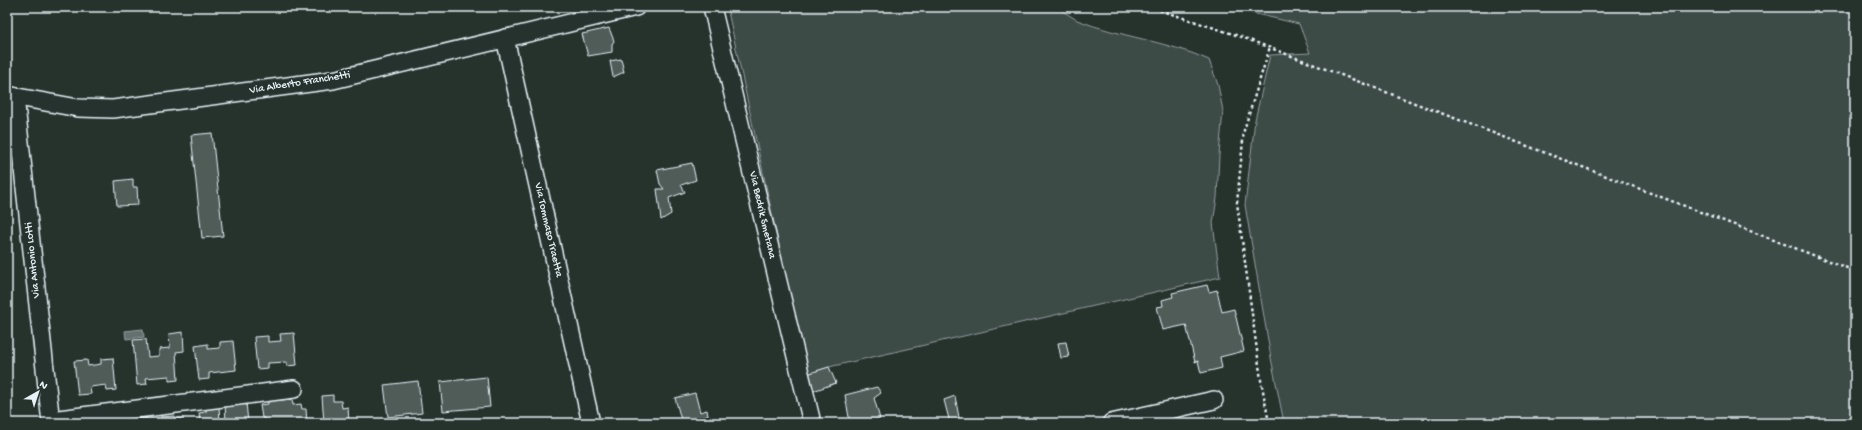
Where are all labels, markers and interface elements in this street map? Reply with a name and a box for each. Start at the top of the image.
street label: Via Alberto Franchetti [248,69,351,97]
street label: Via Bedrik Smetana [746,169,778,261]
street label: Via Tommaso Traetta [531,181,565,279]
street label: Via Antonio Lotti [23,221,43,299]
north arrow [18,372,58,412]
text: N [36,379,50,393]

